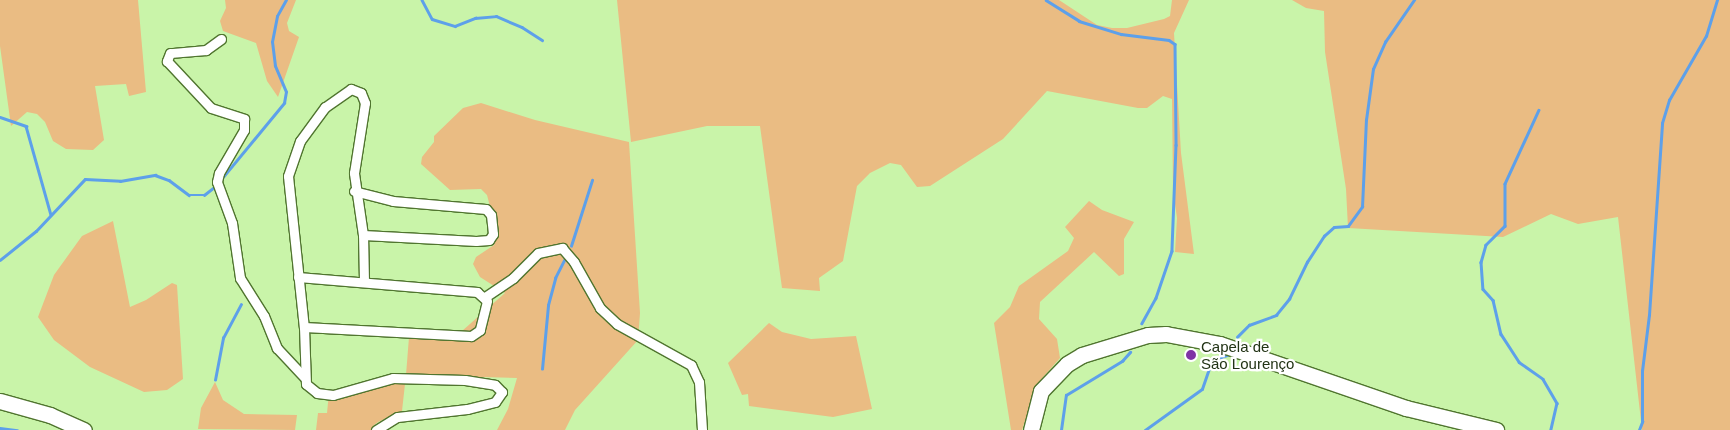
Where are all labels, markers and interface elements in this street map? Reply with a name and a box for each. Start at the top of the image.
place label: Capela de São Lourenço [1201,337,1294,372]
marker: Capela de São Lourenço [1185,349,1197,361]

